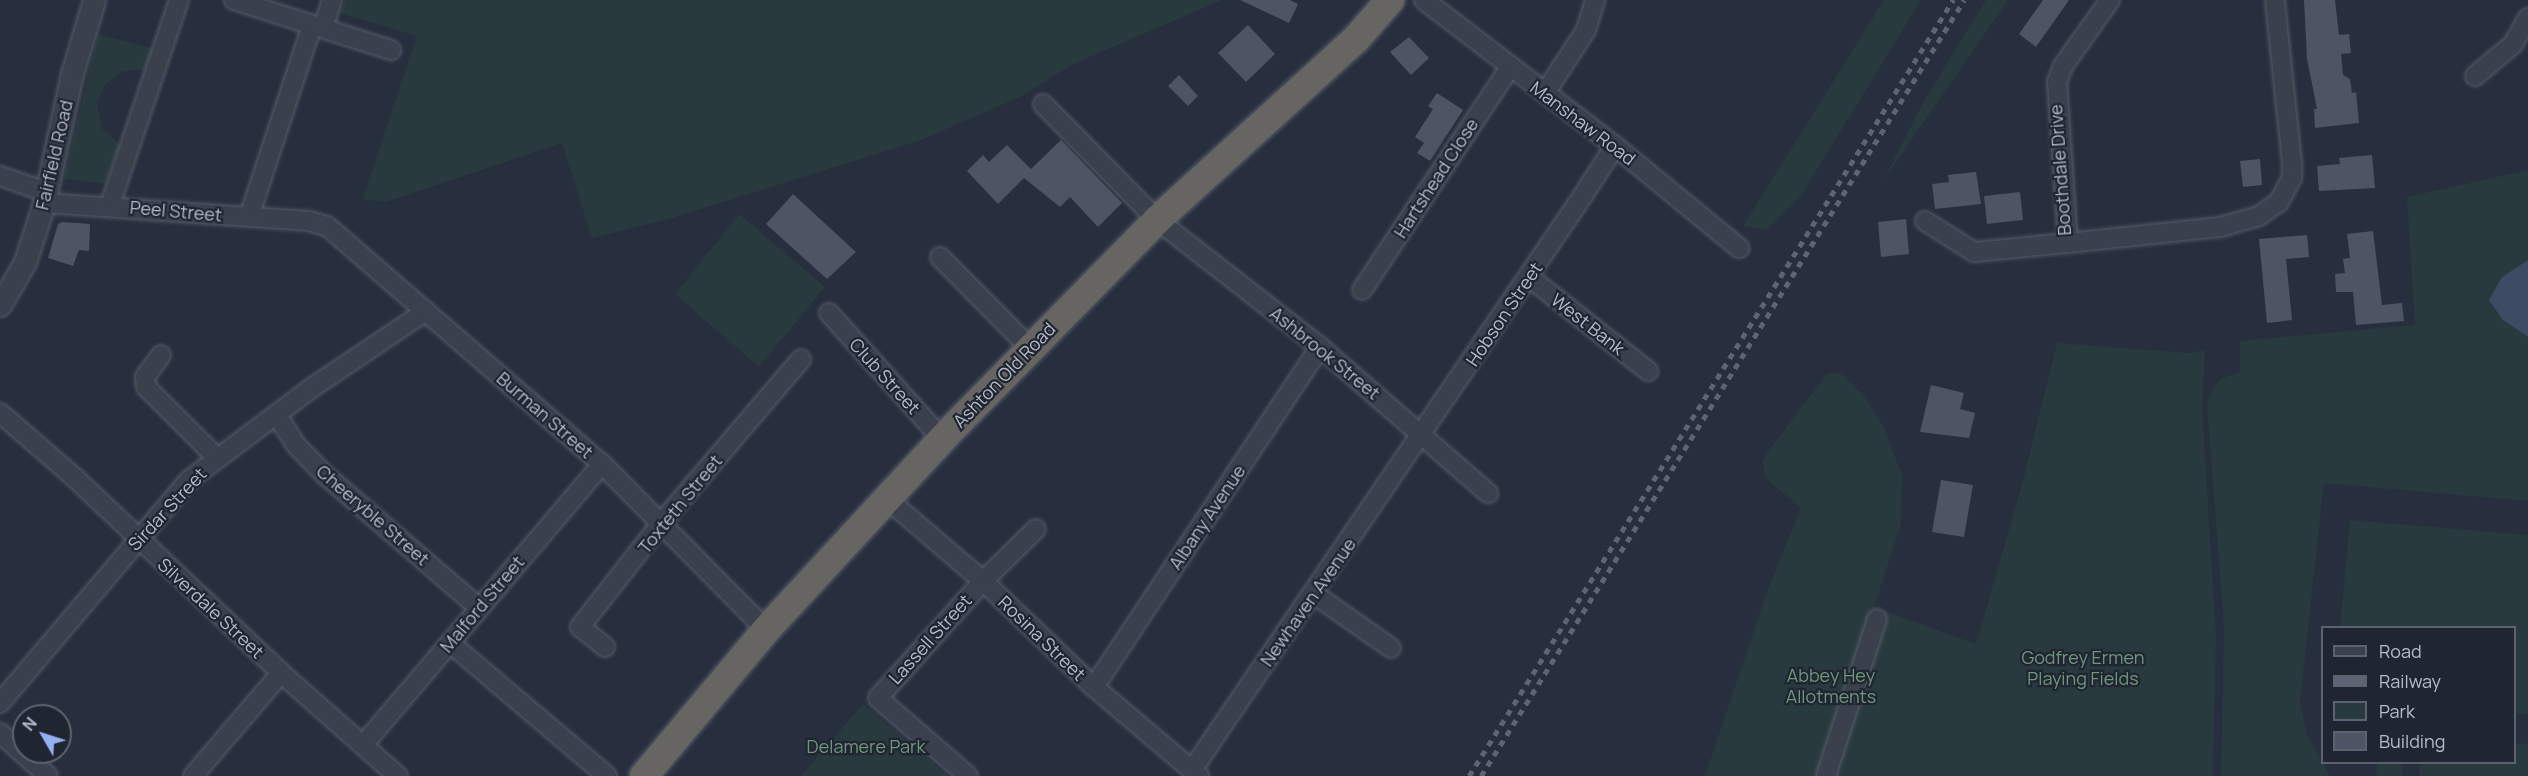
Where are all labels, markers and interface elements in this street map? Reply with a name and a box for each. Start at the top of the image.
street label: Manshaw Road [1526,77,1640,169]
street label: Fairfield Road [31,98,77,212]
street label: Boothdale Drive [2045,104,2075,236]
street label: Hartshead Close [1389,114,1483,242]
street label: Peel Street [129,196,223,226]
street label: Hobson Street [1461,258,1547,370]
street label: West Bank [1547,289,1629,359]
street label: Ashbrook Street [1266,302,1384,404]
street label: Ashton Old Road [948,318,1060,432]
street label: Club Street [845,334,925,418]
street label: Burman Street [492,367,598,463]
street label: Toxteth Street [634,450,726,558]
street label: Cheeryble Street [312,460,434,570]
street label: Albany Avenue [1164,461,1250,573]
street label: Sirdar Street [123,463,211,555]
street label: Newhaven Avenue [1256,534,1360,670]
street label: Malford Street [435,551,529,657]
street label: Silverdale Street [154,553,268,663]
street label: Lassell Street [884,590,976,688]
street label: Rosina Street [994,591,1090,685]
legend [2321,626,2516,764]
text: Road [2379,639,2422,663]
park label: Godfrey Ermen Playing Fields [2021,647,2145,690]
park label: Abbey Hey Allotments [1786,665,1876,708]
text: Railway [2379,669,2441,693]
text: Park [2379,699,2415,723]
north arrow [12,704,72,764]
text: N [17,713,42,735]
text: Building [2379,729,2445,753]
park label: Delamere Park [807,735,925,757]

